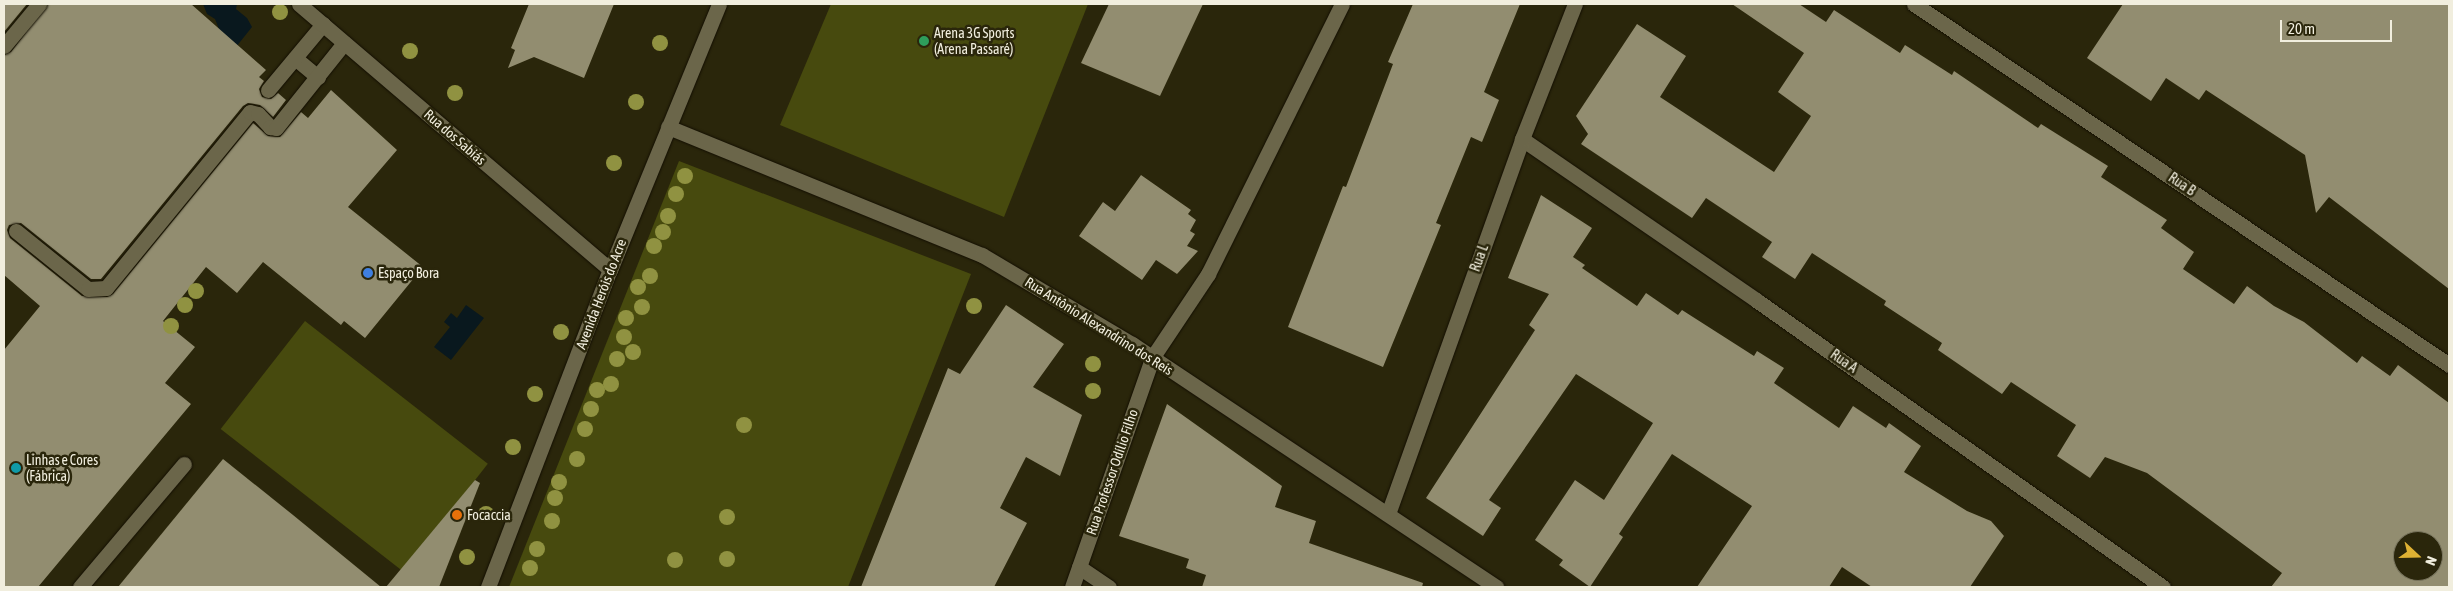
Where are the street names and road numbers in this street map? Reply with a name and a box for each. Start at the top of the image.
street label: Rua dos Sabiás [421,106,489,168]
street label: Rua B [2165,169,2199,199]
street label: Avenida Heróis do Acre [572,236,630,352]
street label: Rua L [1466,242,1492,274]
street label: Rua Antônio Alexandrino dos Reis [1022,273,1176,379]
street label: Rua A [1827,346,1861,376]
street label: Rua Professor Odílio Filho [1083,407,1141,537]

